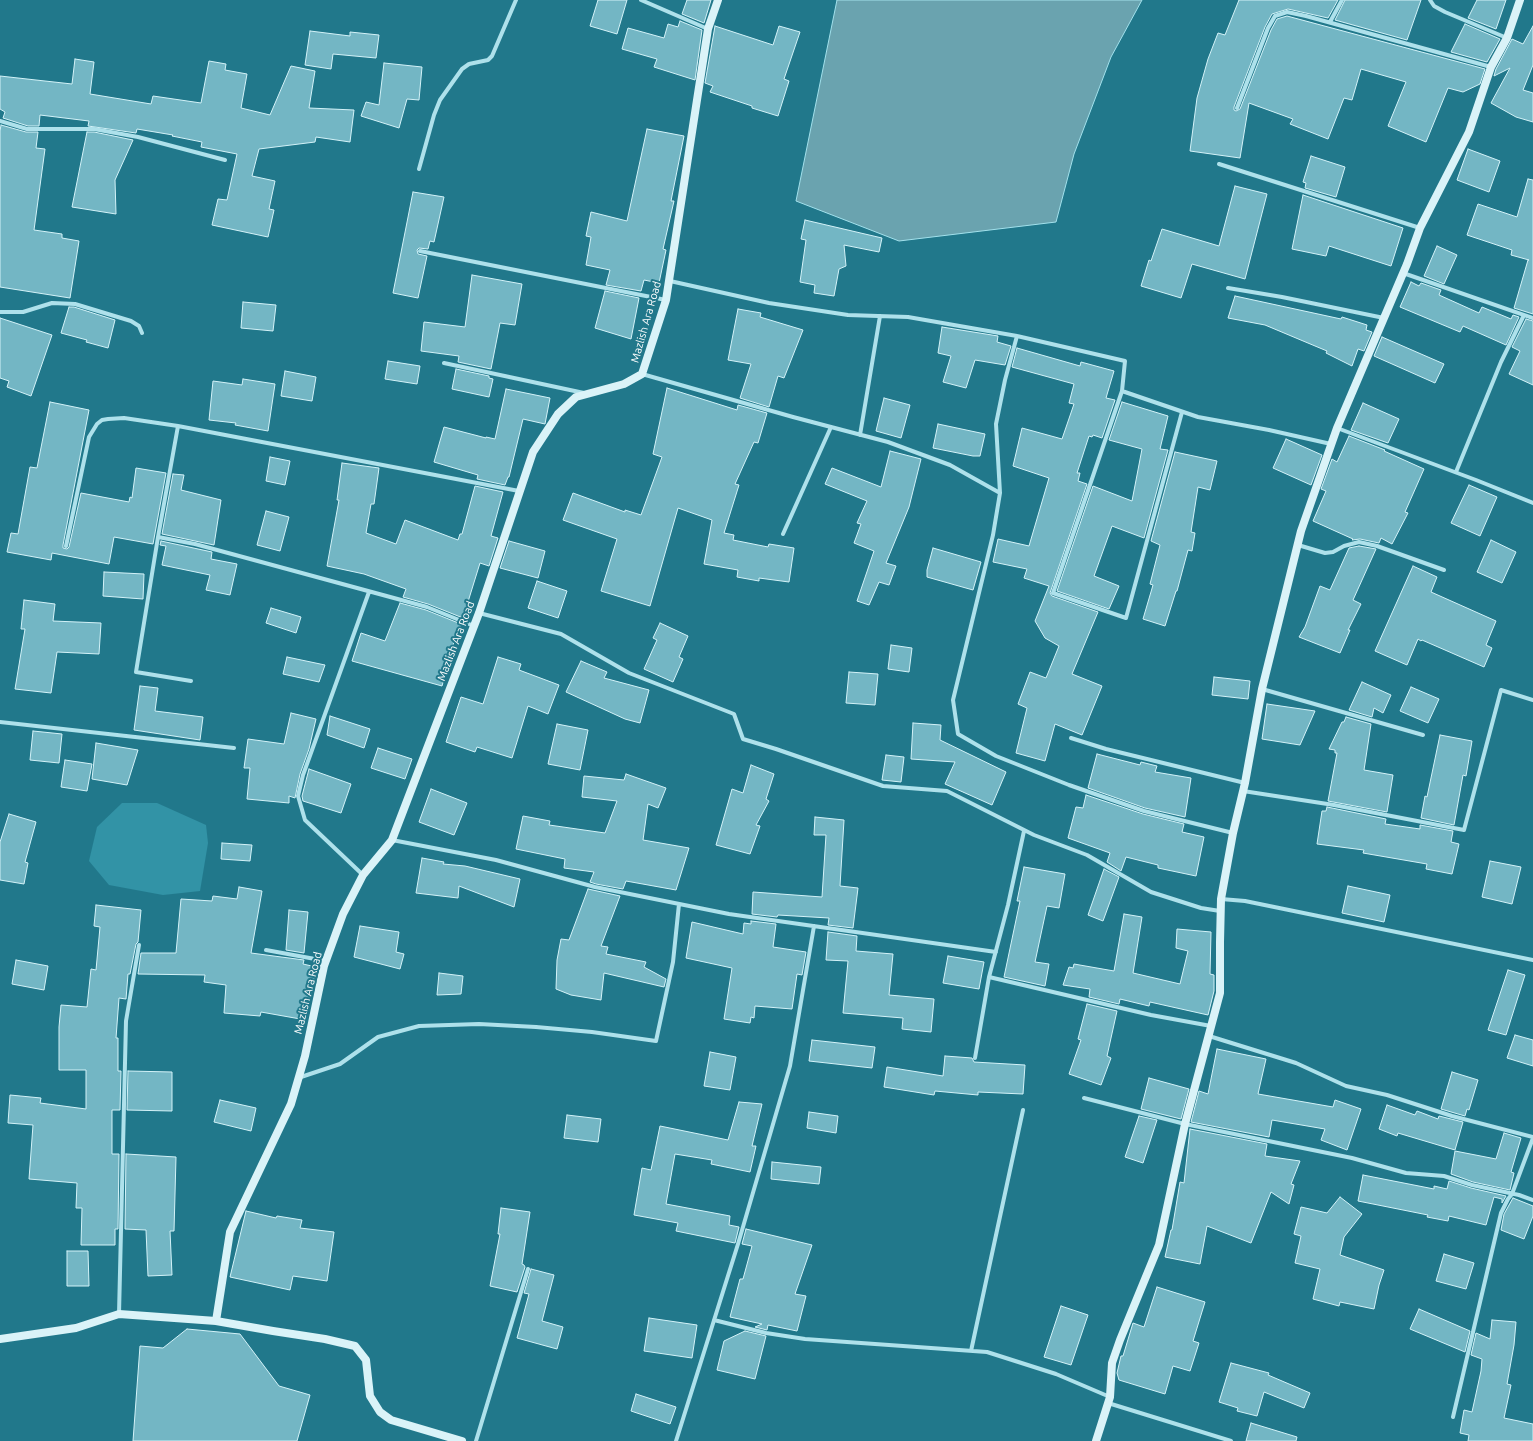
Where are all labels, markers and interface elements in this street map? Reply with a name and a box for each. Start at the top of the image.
street label: Mazlish Ara Road [628,280,664,364]
street label: Mazlish Ara Road [435,599,477,683]
street label: Mazlish Ara Road [291,951,325,1035]

